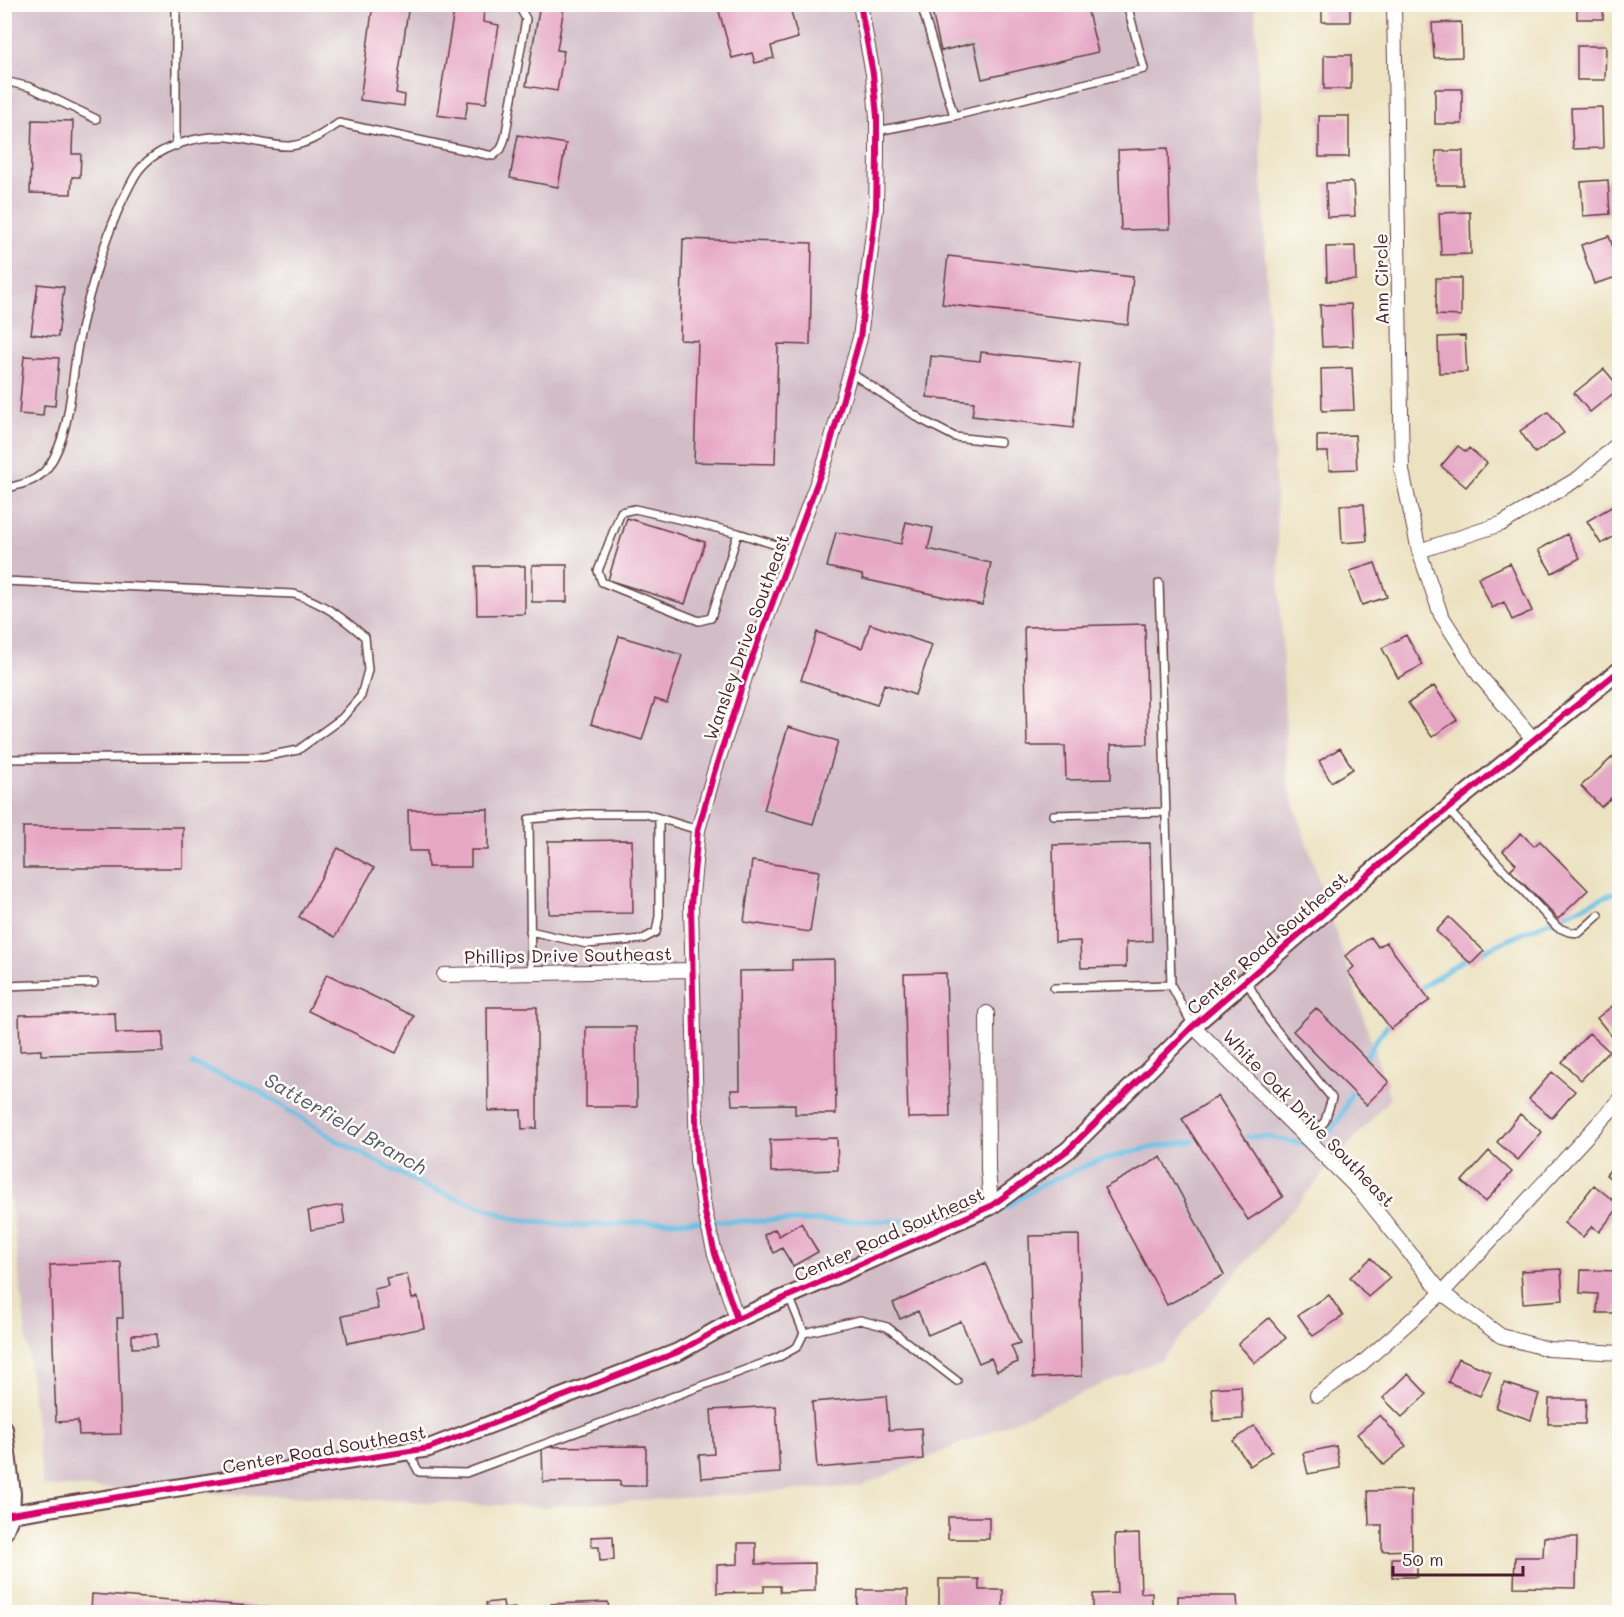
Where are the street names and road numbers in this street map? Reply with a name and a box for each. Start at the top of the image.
street label: Ann Circle [1368,233,1394,325]
street label: Wansley Drive Southeast [698,531,794,743]
street label: Center Road Southeast [1181,866,1353,1020]
street label: Phillips Drive Southeast [464,941,672,969]
street label: White Oak Drive Southeast [1218,1024,1400,1212]
street label: Center Road Southeast [790,1181,988,1287]
street label: Center Road Southeast [220,1419,428,1479]

